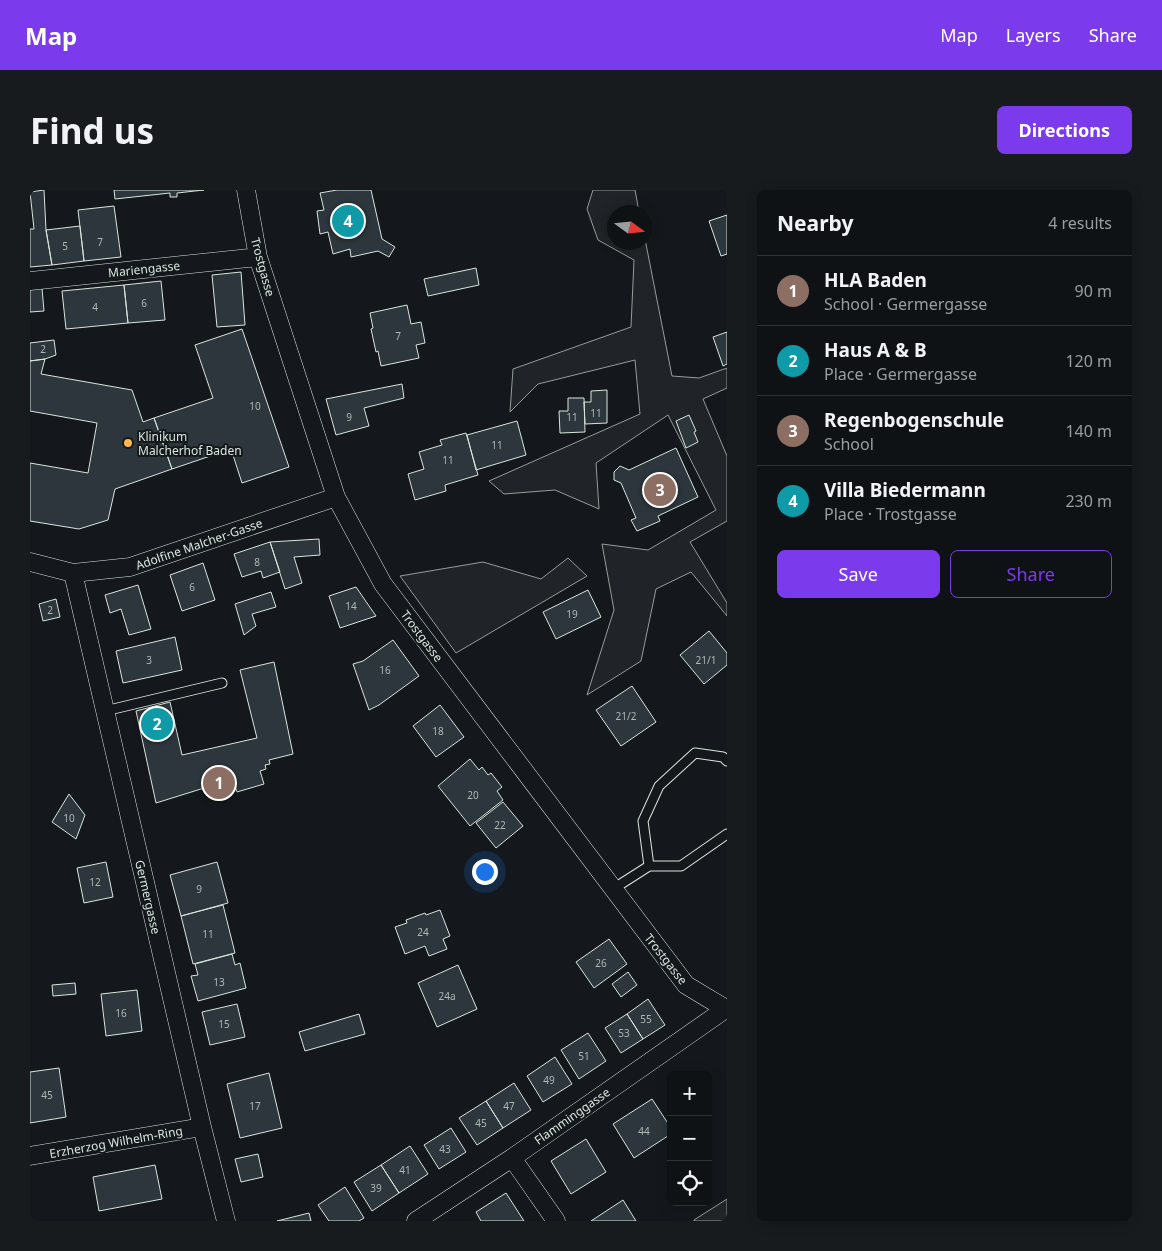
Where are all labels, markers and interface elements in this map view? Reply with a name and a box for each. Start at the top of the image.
text: Map [25,19,77,52]
text: Map [940,23,978,47]
text: Layers [1006,23,1061,47]
text: Share [1089,23,1137,47]
button: Directions [997,106,1132,154]
text: Find us [30,107,154,154]
pin: 4 [332,202,364,240]
north arrow [607,205,652,250]
text: Nearby [777,209,853,237]
text: 4 results [1048,212,1112,234]
house number: 7 [97,235,103,249]
street label: Trostgasse [247,236,279,299]
house number: 5 [62,239,68,253]
street label: Mariengasse [107,257,181,281]
text: HLA Baden [824,267,927,293]
text: 1 [788,280,798,302]
text: 90 m [1075,280,1112,302]
text: School · Germergasse [824,293,987,315]
house number: 6 [141,296,147,310]
house number: 4 [92,300,98,314]
house number: 7 [395,329,401,343]
text: Haus A & B [824,337,927,363]
house number: 2 [40,342,46,356]
text: 2 [788,350,798,372]
text: 120 m [1065,350,1112,372]
text: Place · Germergasse [824,363,977,385]
house number: 10 [249,399,261,413]
house number: 11 [590,406,602,420]
text: Regenbogenschule [824,407,1004,433]
house number: 9 [346,410,352,424]
house number: 11 [566,410,578,424]
text: 3 [788,420,798,442]
text: 140 m [1065,420,1112,442]
place label: Klinikum Malcherhof Baden [138,428,242,459]
text: School [824,433,874,455]
marker: Klinikum Malcherhof Baden [122,437,134,449]
house number: 11 [491,438,503,452]
house number: 11 [442,453,454,467]
pin: 3 [644,471,676,509]
text: Villa Biedermann [824,477,986,503]
text: 4 [788,490,798,512]
text: 230 m [1065,490,1112,512]
text: Place · Trostgasse [824,503,957,525]
street label: Adolfine Malcher-Gasse [133,514,265,574]
button: Save [777,550,940,598]
button: Share [950,550,1112,598]
house number: 8 [254,555,260,569]
house number: 6 [189,580,195,594]
house number: 14 [345,599,357,613]
house number: 2 [47,603,53,617]
street label: Trostgasse [397,607,447,665]
house number: 19 [566,607,578,621]
house number: 3 [146,653,152,667]
house number: 21/1 [696,653,716,667]
house number: 16 [379,663,391,677]
pin: 2 [141,705,173,743]
house number: 21/2 [616,709,637,723]
house number: 18 [432,724,444,738]
pin: 1 [203,764,235,802]
house number: 20 [467,788,479,802]
house number: 10 [63,811,75,825]
house number: 22 [494,818,506,832]
street label: Germergasse [131,858,165,936]
your location [472,859,498,885]
house number: 12 [89,875,101,889]
house number: 9 [196,882,202,896]
house number: 24 [417,925,429,939]
house number: 11 [202,927,214,941]
street label: Trostgasse [641,930,691,988]
house number: 26 [595,956,607,970]
house number: 13 [213,975,225,989]
house number: 24a [438,989,456,1003]
house number: 16 [115,1006,127,1020]
house number: 55 [640,1012,652,1026]
house number: 15 [218,1017,230,1031]
house number: 53 [618,1026,630,1040]
house number: 51 [578,1049,590,1063]
map controls [667,1071,712,1206]
button: + [667,1071,712,1116]
house number: 49 [543,1073,555,1087]
street label: Flamminggasse [531,1083,613,1148]
house number: 45 [41,1088,53,1102]
house number: 17 [249,1099,261,1113]
house number: 47 [503,1099,515,1113]
house number: 45 [475,1116,487,1130]
button: − [667,1116,712,1161]
street label: Erzherzog Wilhelm-Ring [48,1122,184,1162]
house number: 44 [638,1124,650,1138]
house number: 43 [439,1142,451,1156]
button: locate [667,1161,712,1206]
house number: 41 [399,1163,411,1177]
house number: 39 [370,1181,382,1195]

